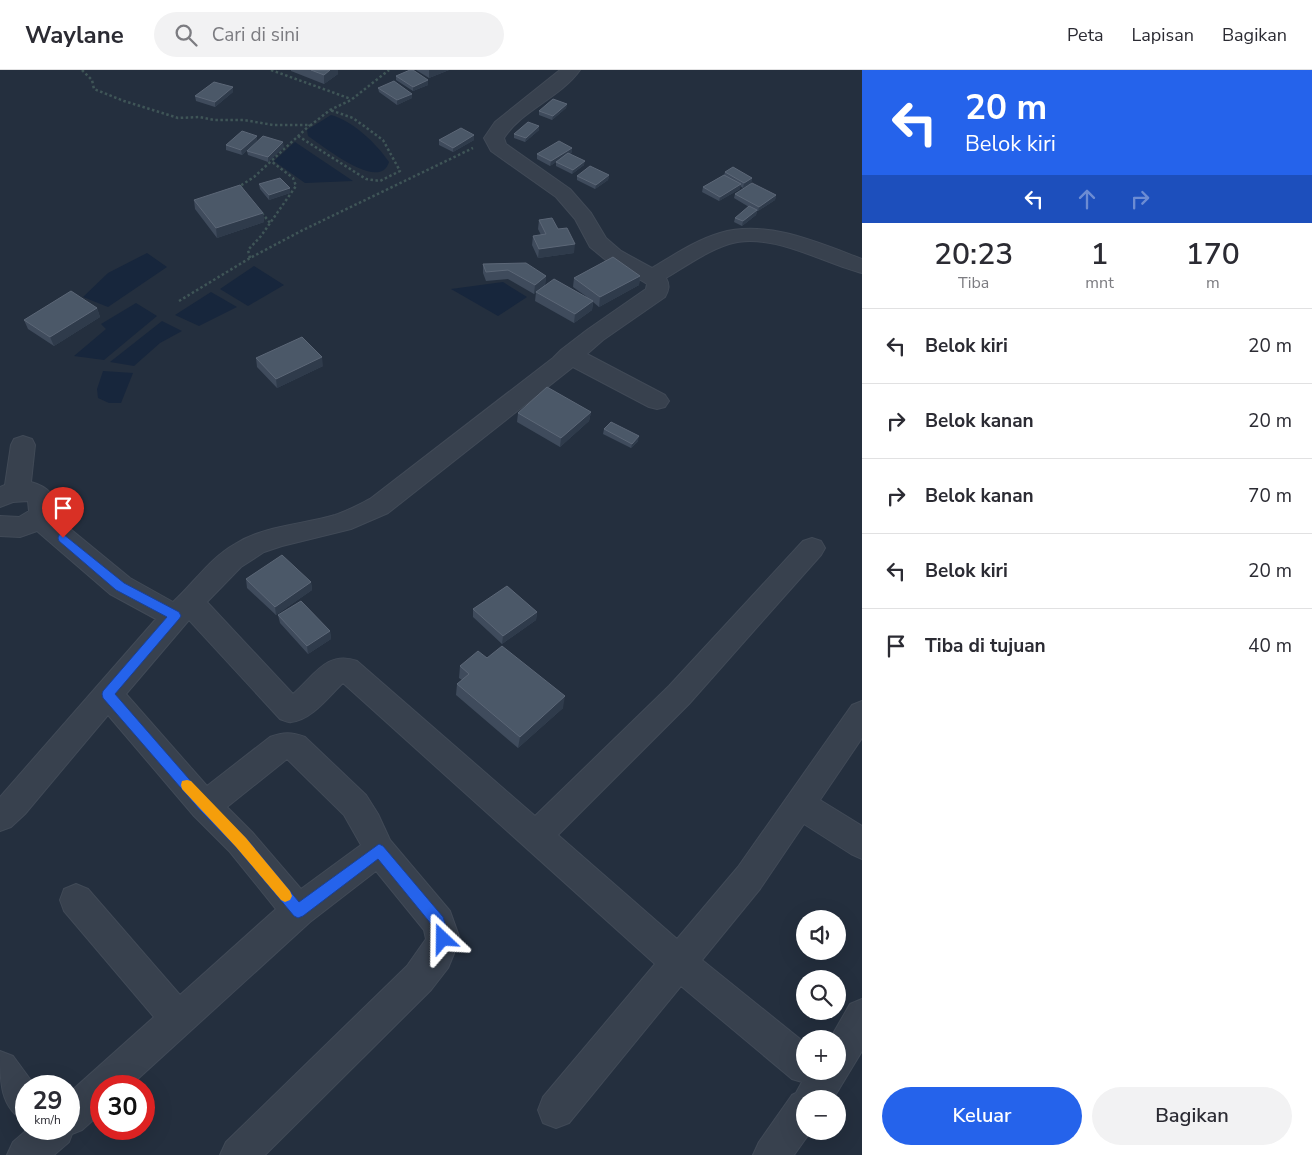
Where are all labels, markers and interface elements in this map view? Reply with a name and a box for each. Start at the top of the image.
search box [154,12,504,57]
text: Waylane [25,19,124,51]
icon: search [172,21,200,49]
text: Cari di sini [212,22,300,48]
text: Peta [1067,23,1103,47]
text: Lapisan [1131,23,1194,47]
text: Bagikan [1222,23,1287,47]
text: 20 m [965,84,1047,131]
icon: left [882,90,947,155]
text: Belok kiri [965,129,1056,159]
icon: left [1020,185,1048,213]
icon: ahead [1073,185,1101,213]
icon: right [1126,185,1154,213]
text: 20:23 [934,234,1013,275]
text: 1 [1091,234,1109,275]
text: 170 [1186,234,1240,275]
text: Tiba [958,272,989,294]
text: mnt [1085,272,1114,294]
text: m [1206,272,1220,294]
icon: left [882,332,910,360]
text: Belok kiri [925,333,1008,359]
text: 20 m [1248,333,1292,359]
icon: right [882,407,910,435]
text: Belok kanan [925,408,1034,434]
text: 20 m [1248,408,1292,434]
icon: right [882,482,910,510]
text: Belok kanan [925,483,1034,509]
text: 70 m [1248,483,1292,509]
pin [42,487,84,538]
icon: arrive [49,494,77,522]
icon: left [882,557,910,585]
text: Belok kiri [925,558,1008,584]
text: 20 m [1248,558,1292,584]
icon: arrive [882,632,910,660]
text: Tiba di tujuan [925,633,1046,659]
text: 40 m [1248,633,1292,659]
map controls [796,910,846,1140]
button: sound [796,910,846,960]
position arrow [416,912,468,964]
button: search [796,970,846,1020]
button: + [796,1030,846,1080]
speed limit sign: 30 [90,1075,155,1140]
text: 29 [32,1084,63,1118]
button: Keluar [882,1087,1082,1145]
button: Bagikan [1092,1087,1292,1145]
button: − [796,1090,846,1140]
text: km/h [34,1112,61,1128]

